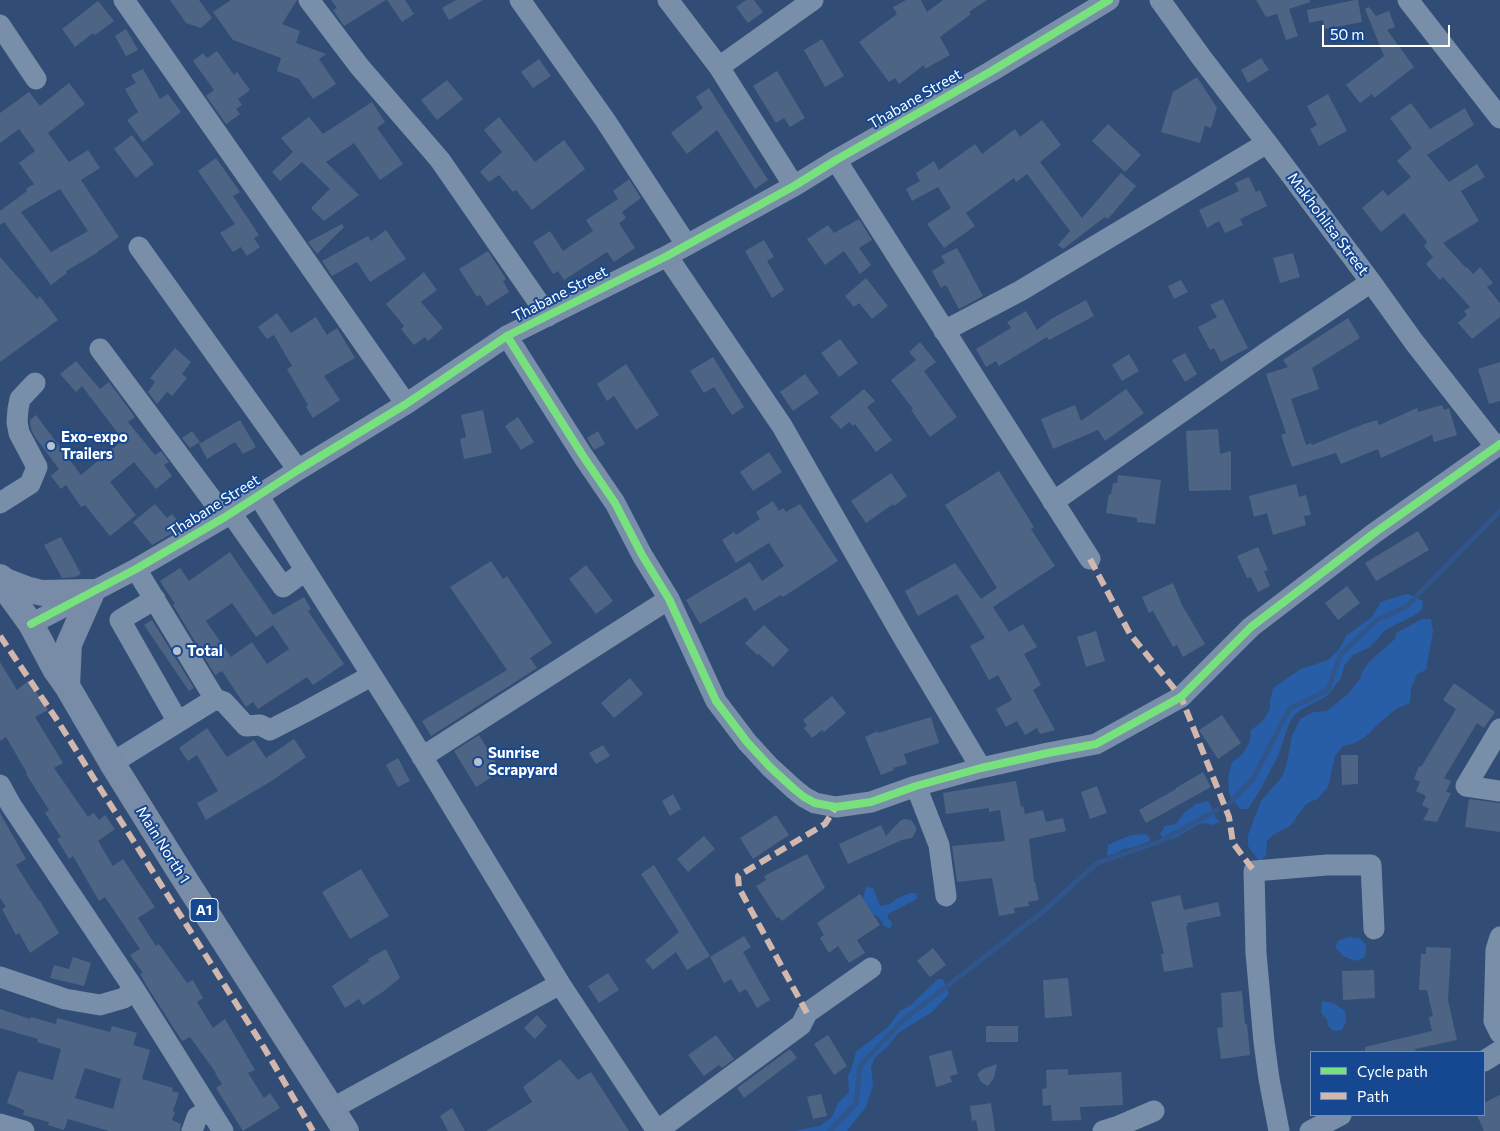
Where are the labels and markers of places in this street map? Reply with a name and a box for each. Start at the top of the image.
place label: Exo-expo Trailers [61,428,128,463]
marker: Exo-expo Trailers [45,440,57,452]
place label: Total [187,642,223,660]
marker: Total [171,645,183,657]
place label: Sunrise Scrapyard [488,744,558,779]
marker: Sunrise Scrapyard [472,756,484,768]

